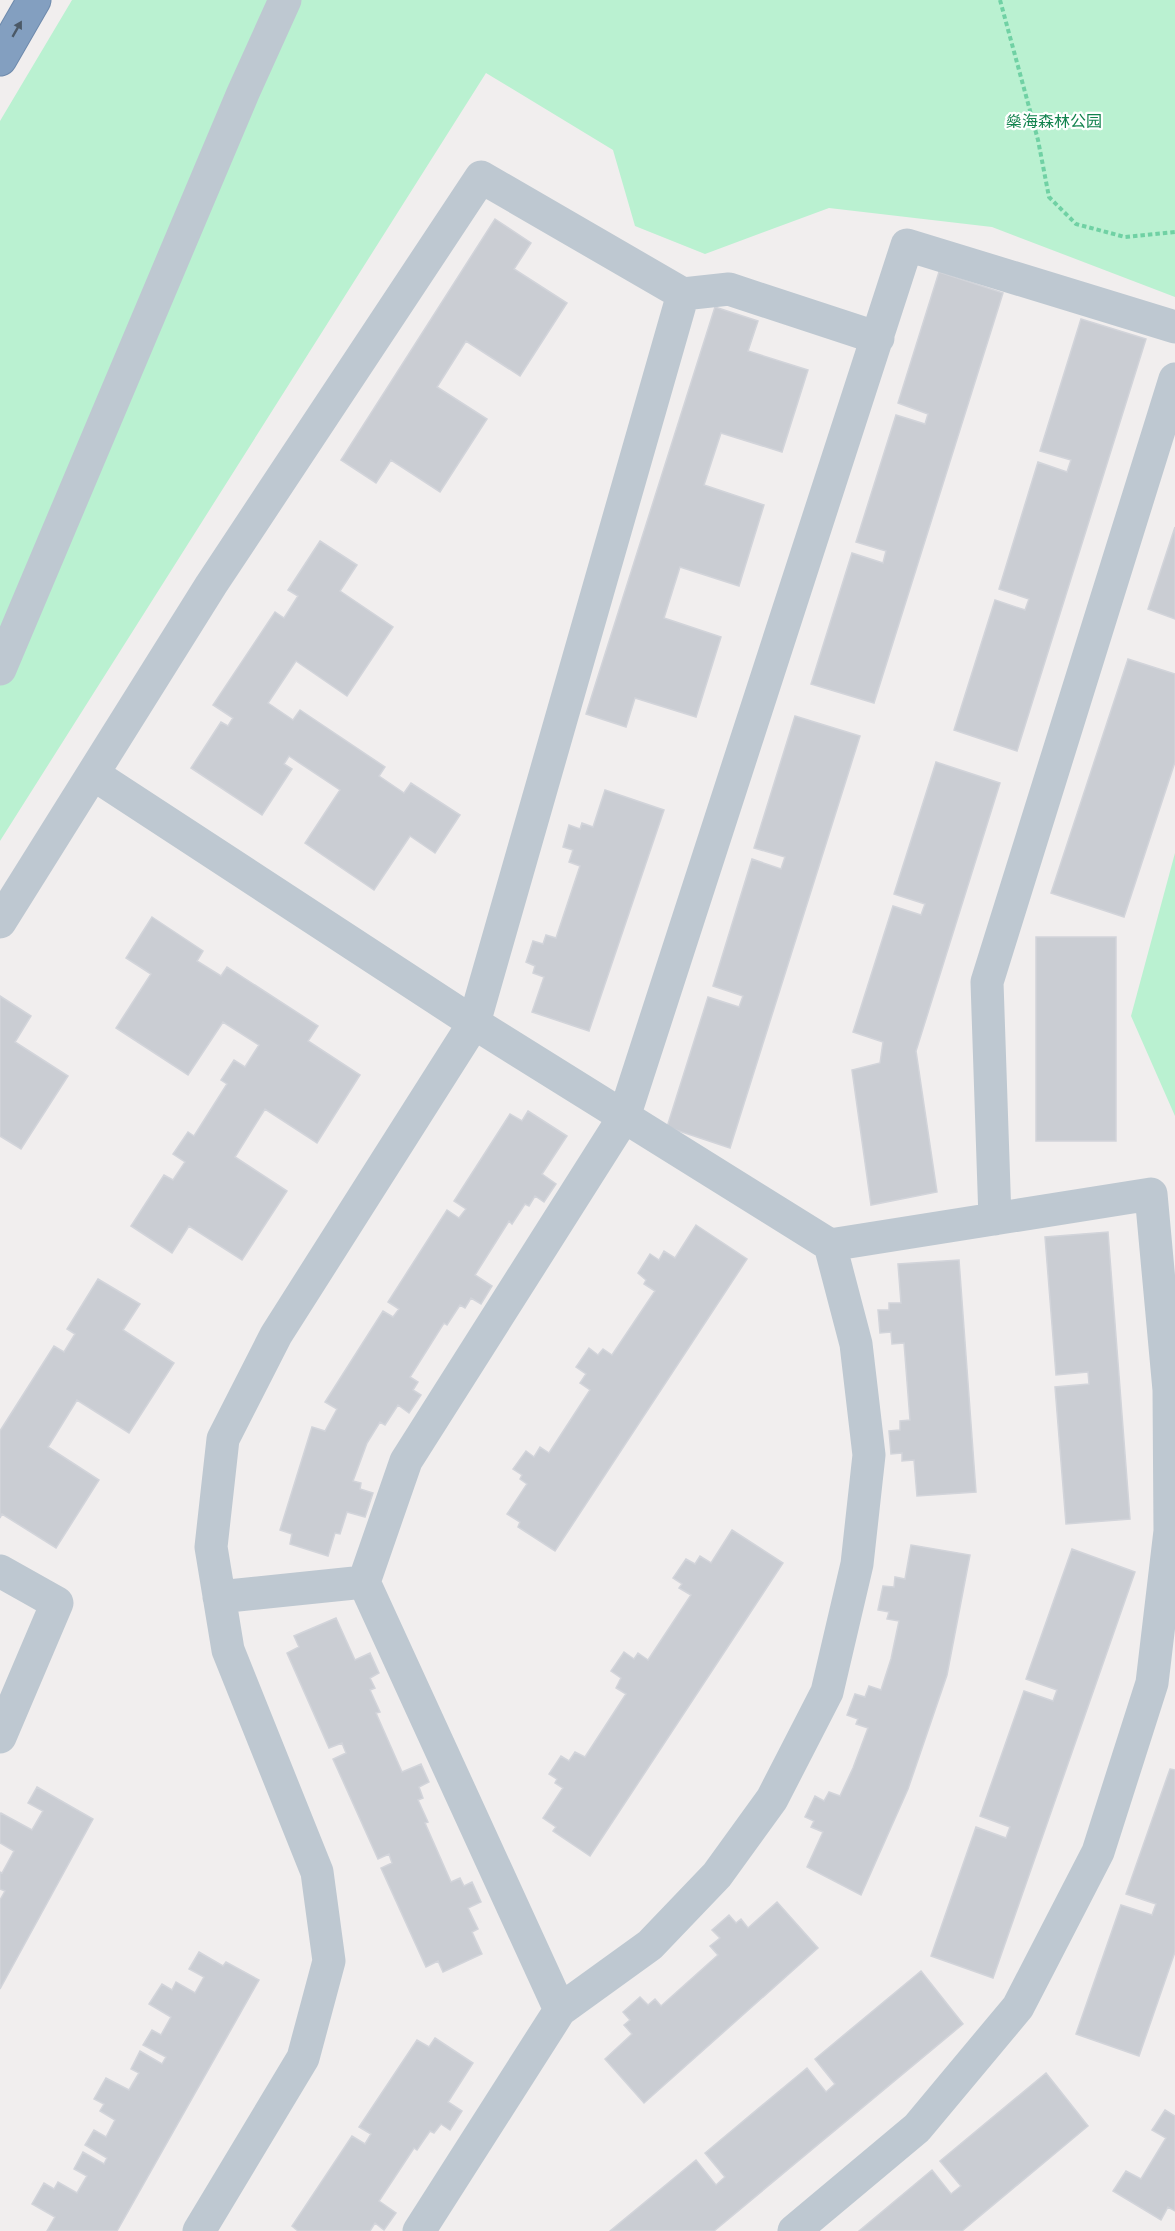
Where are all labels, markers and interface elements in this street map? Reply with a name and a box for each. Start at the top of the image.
one-way arrow [12,20,22,37]
park label: 燊海森林公园 [1006,111,1102,131]

